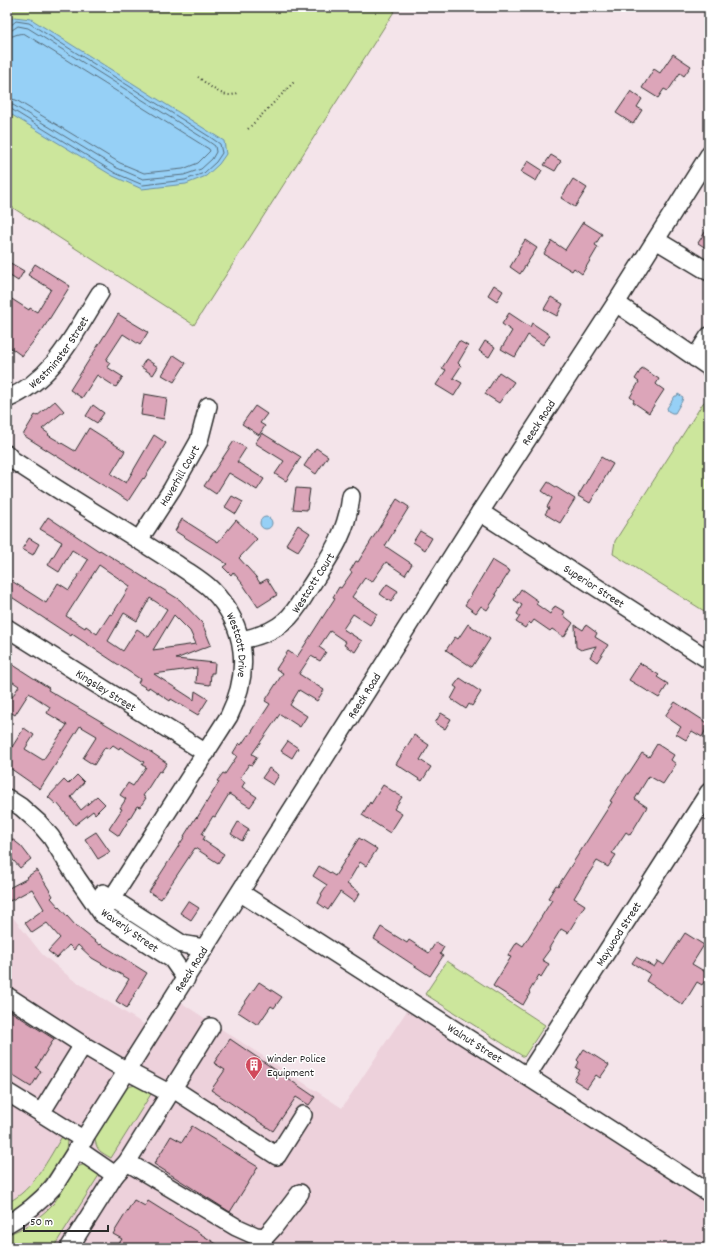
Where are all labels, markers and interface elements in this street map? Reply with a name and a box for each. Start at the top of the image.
street label: Westminster Street [26,313,94,394]
street label: Reeck Road [518,397,561,449]
street label: Haverhill Court [156,442,205,510]
street label: Westcott Court [288,549,340,617]
street label: Superior Street [560,561,628,613]
street label: Westcott Drive [221,610,250,678]
street label: Kingsley Street [72,666,139,717]
street label: Reeck Road [344,670,386,723]
street label: Maywood Street [592,898,647,970]
street label: Waverly Street [97,905,162,958]
street label: Reeck Road [171,944,213,996]
street label: Walnut Street [443,1020,506,1069]
place label: Winder Police Equipment [267,1051,326,1082]
building icon: Winder Police Equipment [244,1055,264,1080]
scale bar [24,1207,108,1233]
text: 50 m [30,1214,53,1231]

